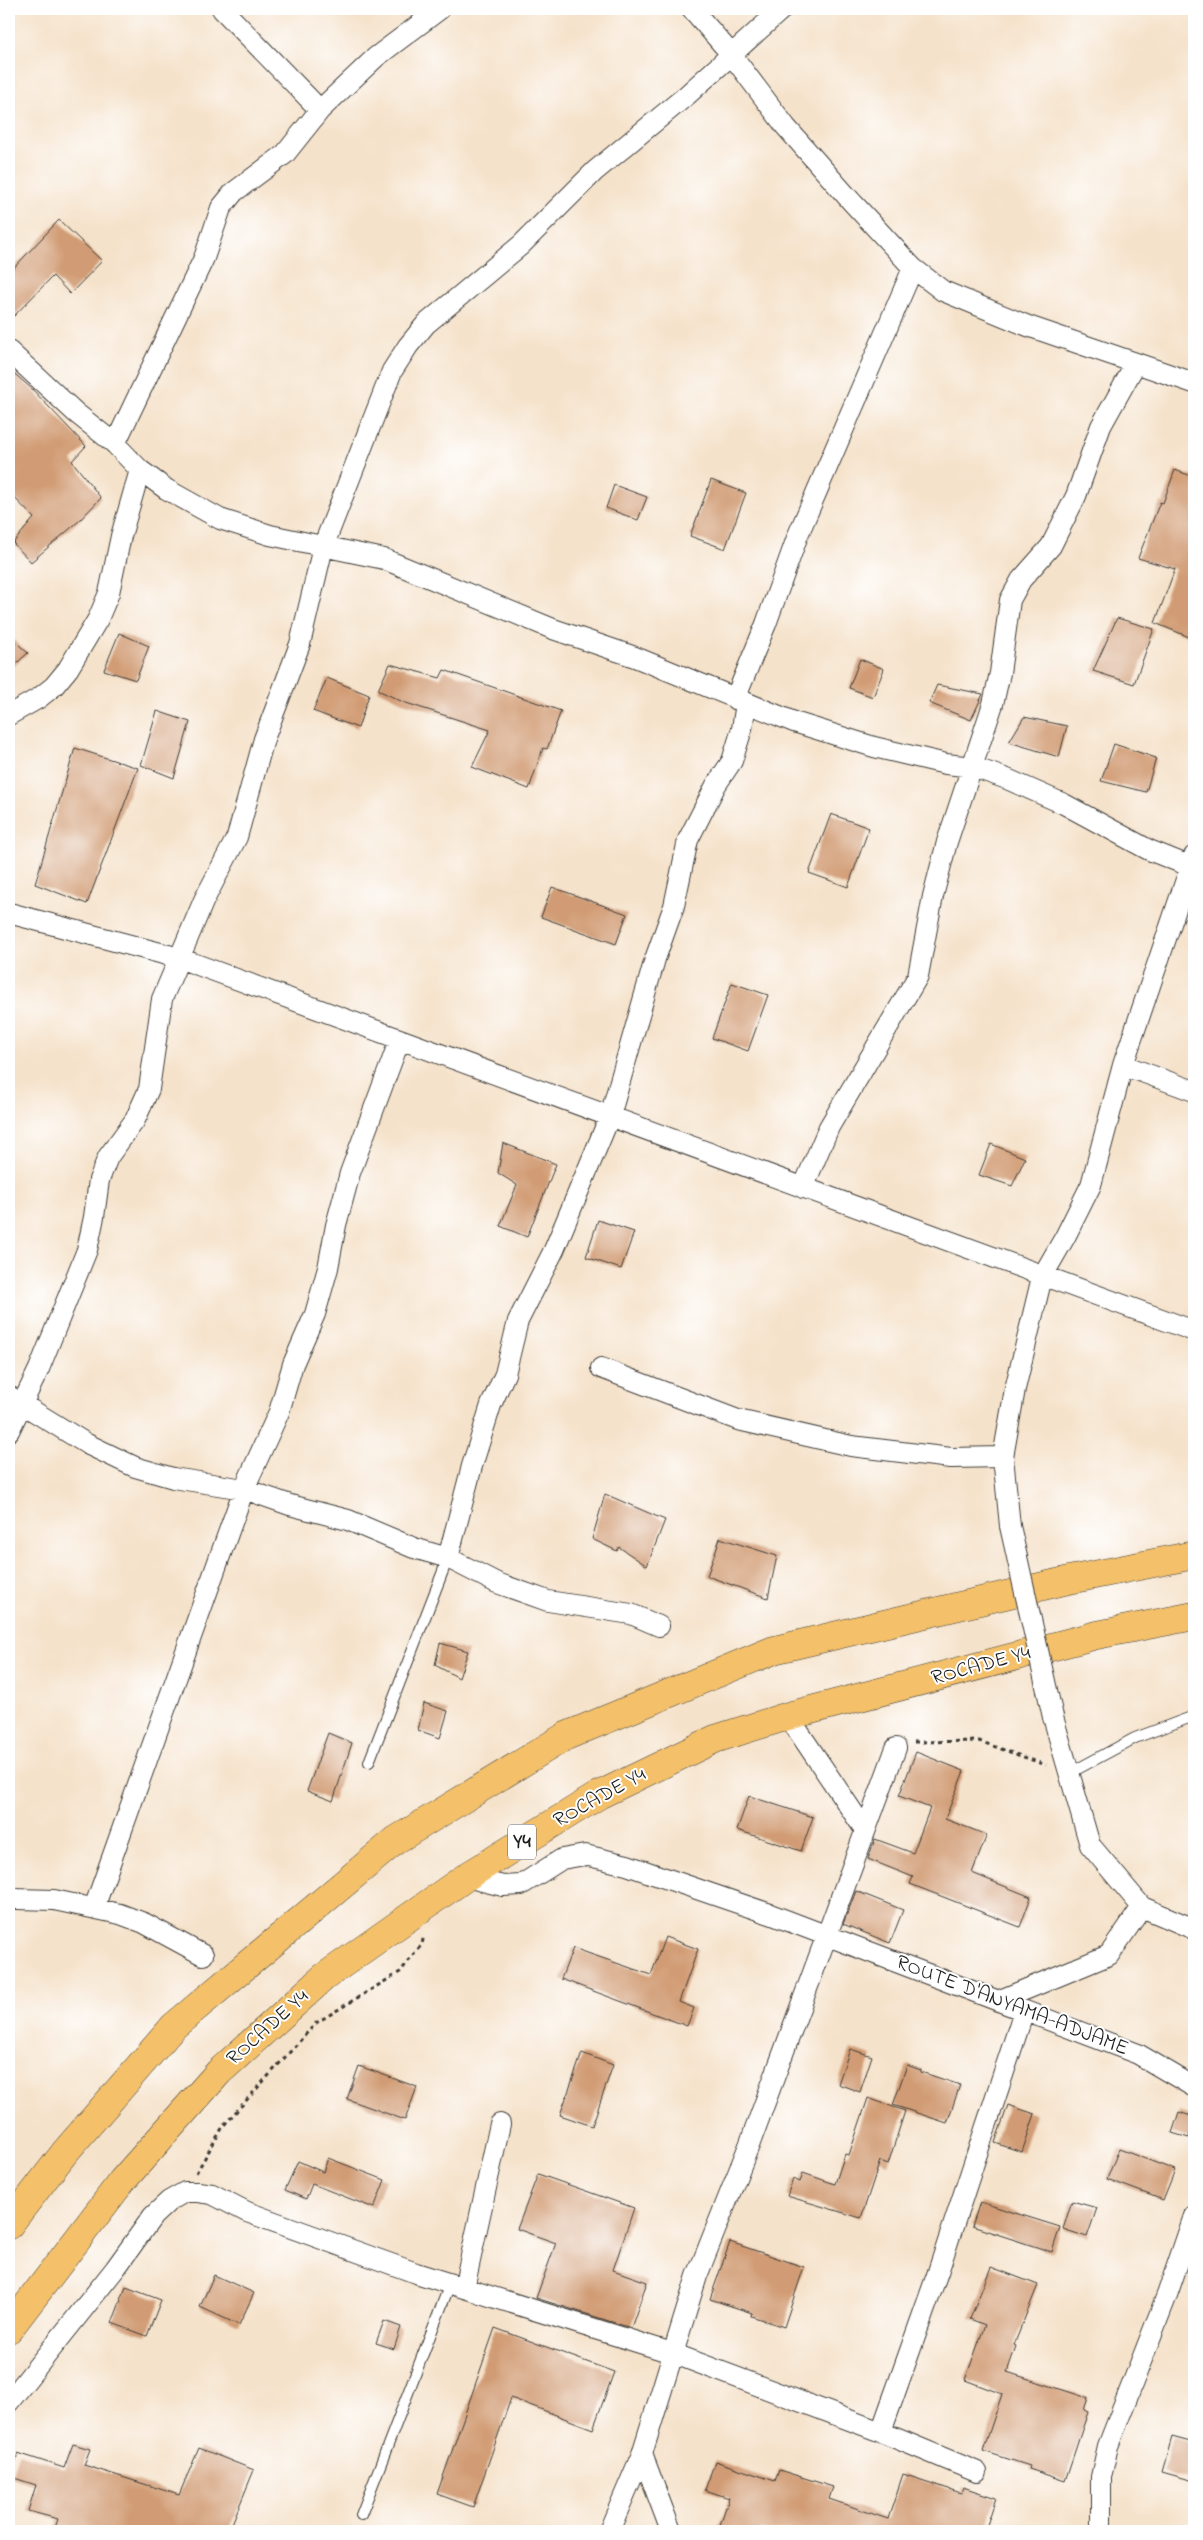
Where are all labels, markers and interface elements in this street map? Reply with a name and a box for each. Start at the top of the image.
street label: ROCADE Y4 [928,1638,1034,1694]
street label: ROCADE Y4 [548,1760,652,1836]
road number: Y4 [508,1824,536,1860]
street label: ROUTE D'ANYAMA-ADJAME [891,1948,1133,2064]
street label: ROCADE Y4 [220,1983,316,2073]

